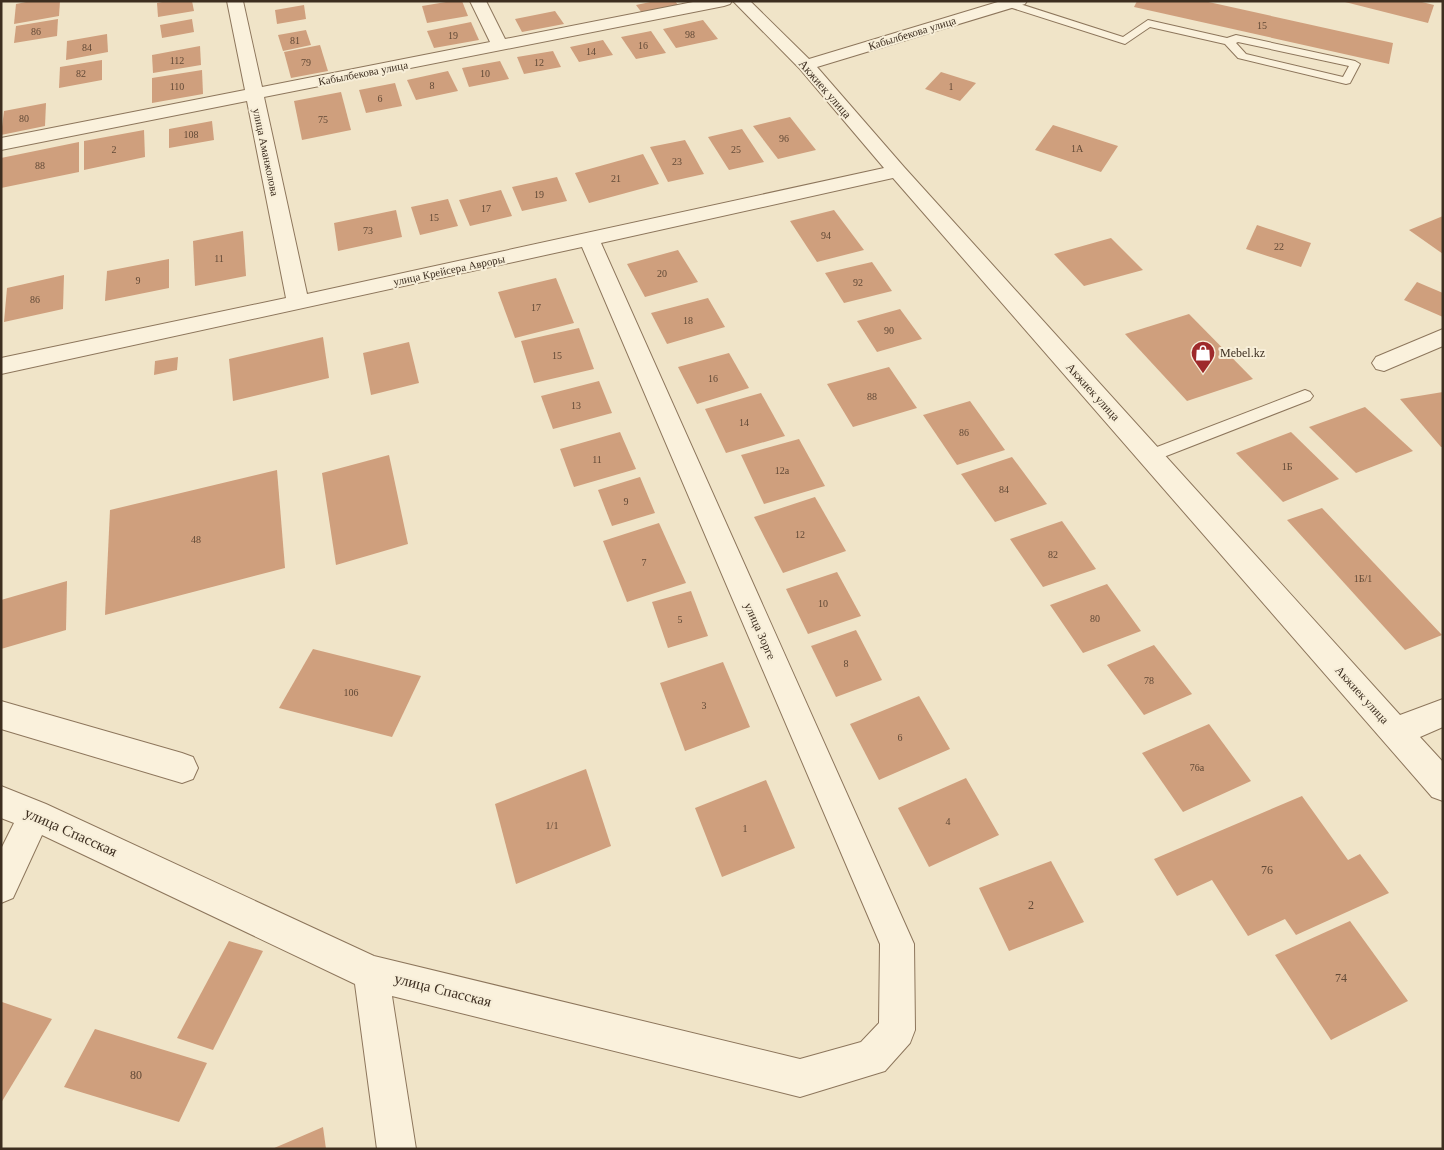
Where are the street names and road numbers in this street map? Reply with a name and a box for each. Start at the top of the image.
street label: Кабылбекова улица [867,14,957,52]
street label: Акжиек улица [796,57,855,122]
street label: Кабылбекова улица [317,58,409,88]
street label: улица Аманжолова [251,107,281,197]
street label: улица Крейсера Авроры [392,252,506,288]
street label: Акжиек улица [1063,360,1123,424]
street label: улица Зорге [741,600,779,662]
street label: Акжиек улица [1332,663,1392,727]
street label: улица Спасская [22,804,120,860]
street label: улица Спасская [393,970,493,1010]

